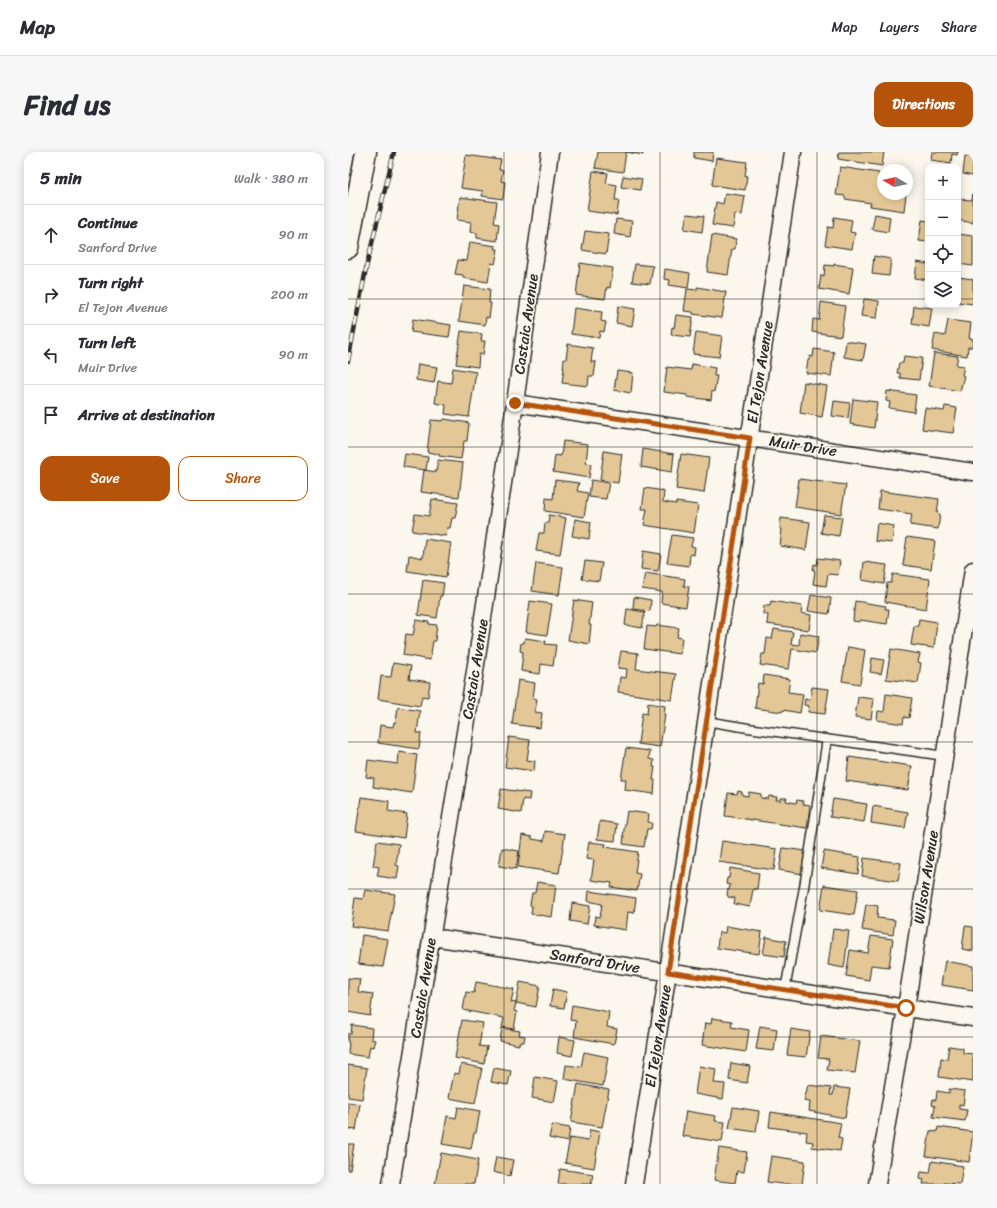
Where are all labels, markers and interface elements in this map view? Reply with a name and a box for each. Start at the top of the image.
text: Map [20,11,55,44]
text: Map [832,15,857,40]
text: Layers [879,15,919,40]
text: Share [941,15,977,40]
text: Find us [24,80,111,129]
button: Directions [874,82,973,127]
text: 5 min [40,163,82,193]
north arrow [877,164,913,200]
map controls [925,164,961,308]
button: + [925,164,961,200]
text: Walk · 380 m [234,167,308,190]
button: − [925,200,961,236]
text: Continue [78,210,138,236]
text: 90 m [278,223,308,246]
icon: ahead [40,224,62,246]
text: Sanford Drive [78,236,157,259]
button: locate [925,236,961,272]
text: Turn right [78,270,143,296]
street label: Castaic Avenue [506,272,546,376]
button: layers [925,272,961,308]
text: 200 m [271,283,308,306]
icon: right [40,284,62,306]
text: El Tejon Avenue [78,296,168,319]
street label: El Tejon Avenue [739,319,781,425]
text: Turn left [78,330,136,356]
text: 90 m [278,343,308,366]
icon: left [40,344,62,366]
text: Muir Drive [78,356,137,379]
route end [506,394,524,412]
text: Arrive at destination [78,402,215,428]
icon: arrive [40,404,62,426]
street label: Muir Drive [767,428,839,464]
button: Save [40,456,170,501]
button: Share [178,456,308,501]
street label: Castaic Avenue [454,617,496,721]
street label: Wilson Avenue [906,828,946,926]
street label: Castaic Avenue [402,936,444,1040]
street label: Sanford Drive [548,941,642,981]
street label: El Tejon Avenue [637,983,679,1089]
route start [897,999,915,1017]

